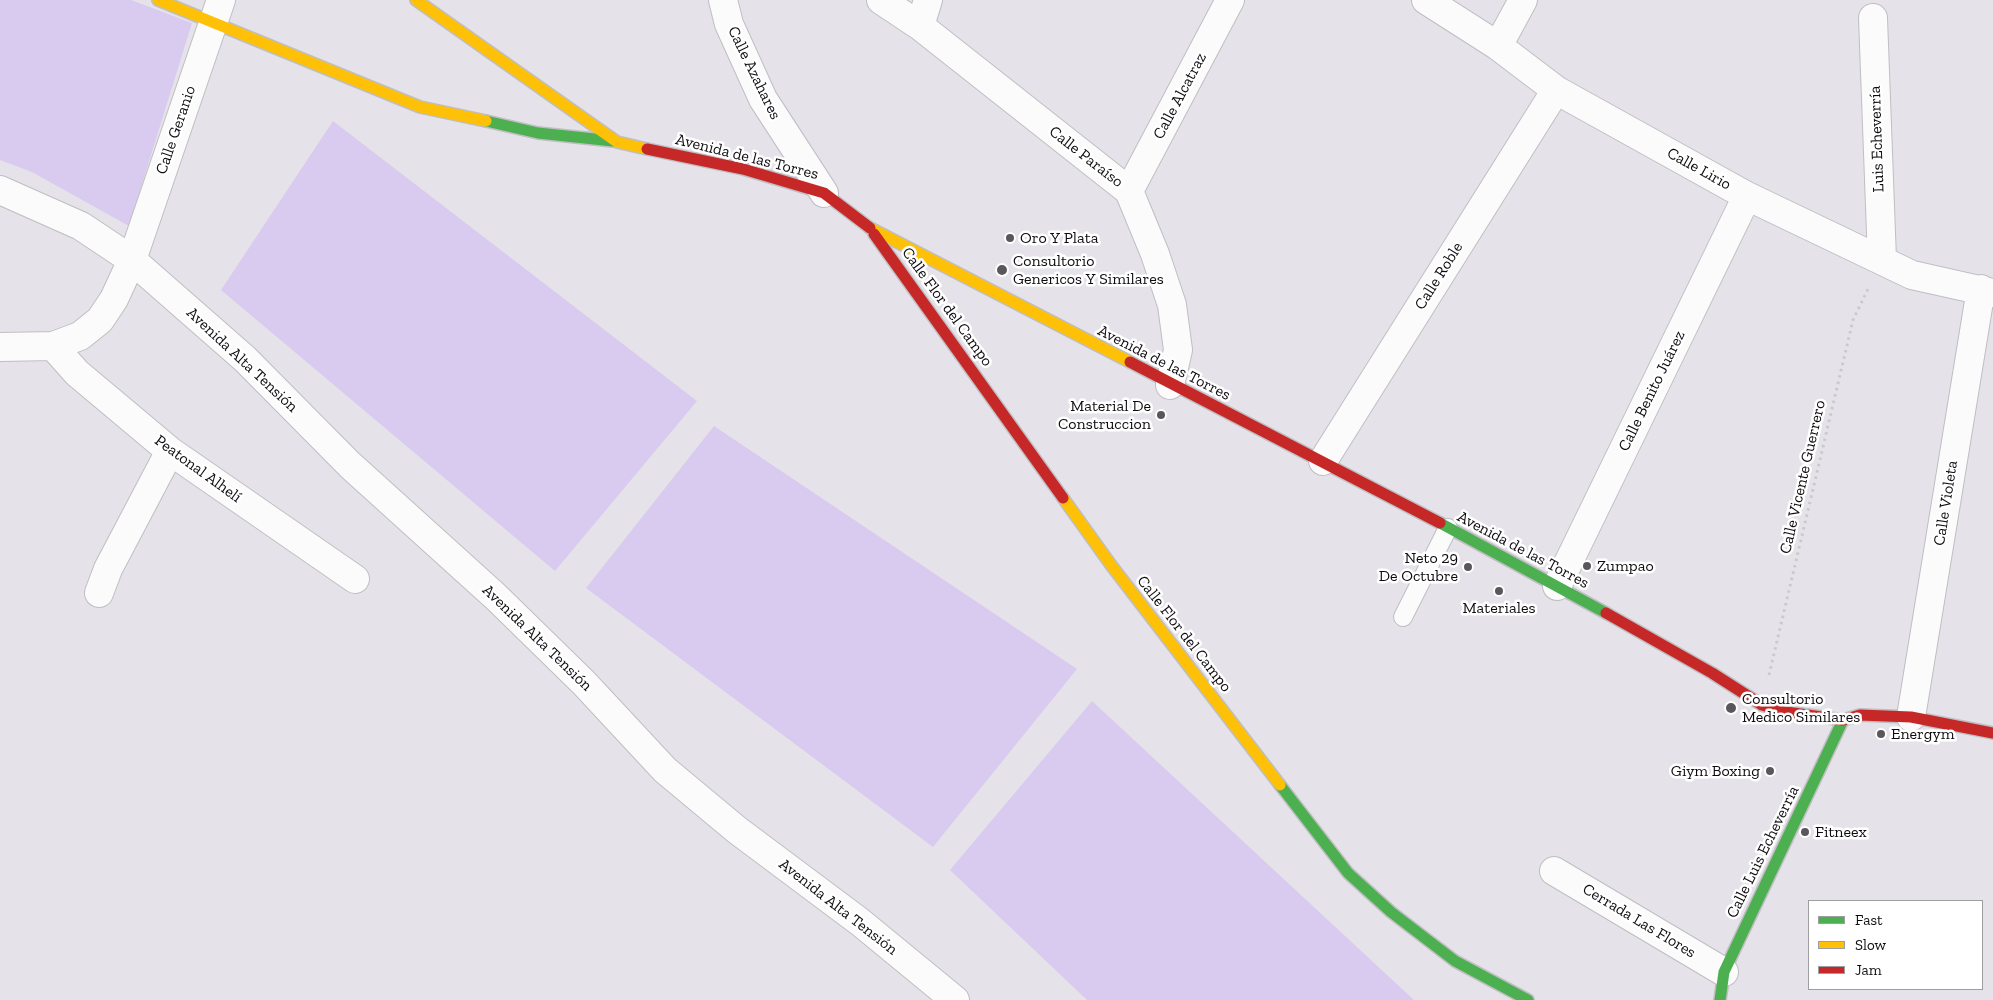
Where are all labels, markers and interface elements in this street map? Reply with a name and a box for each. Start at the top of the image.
street label: Calle Azahares [723,23,785,123]
street label: Calle Alcatraz [1149,49,1211,143]
street label: Calle Geranio [152,83,200,177]
street label: Luis Echeverría [1866,85,1888,193]
street label: Calle Paraíso [1045,122,1127,192]
street label: Avenida de las Torres [674,130,820,184]
street label: Calle Lirio [1664,144,1734,194]
place label: Oro Y Plata [1020,228,1098,248]
marker: Oro Y Plata [1004,232,1016,244]
street label: Calle Roble [1411,239,1467,313]
street label: Calle Flor del Campo [897,244,997,370]
place label: Consultorio Genericos Y Similares [1013,251,1164,289]
marker: Consultorio Genericos Y Similares [995,263,1009,277]
street label: Avenida Alta Tensión [182,303,302,417]
street label: Avenida de las Torres [1094,321,1234,405]
street label: Calle Benito Juárez [1615,328,1689,454]
place label: Material De Construccion [1058,396,1151,434]
street label: Calle Vicente Guerrero [1776,398,1830,556]
marker: Material De Construccion [1155,409,1167,421]
street label: Peatonal Alhelí [151,431,245,507]
street label: Calle Violeta [1930,459,1962,547]
street label: Avenida de las Torres [1454,507,1592,593]
place label: Neto 29 De Octubre [1379,548,1458,586]
place label: Zumpao [1597,556,1654,576]
marker: Zumpao [1581,560,1593,572]
marker: Neto 29 De Octubre [1462,561,1474,573]
street label: Calle Flor del Campo [1133,572,1235,696]
street label: Avenida Alta Tensión [478,581,596,695]
marker: Materiales [1493,585,1505,597]
place label: Materiales [1463,598,1535,618]
place label: Consultorio Medico Similares [1742,689,1860,727]
marker: Consultorio Medico Similares [1724,701,1738,715]
place label: Energym [1891,724,1955,744]
marker: Energym [1875,728,1887,740]
place label: Giym Boxing [1671,761,1760,781]
marker: Giym Boxing [1764,765,1776,777]
street label: Calle Luis Echeverría [1723,783,1803,921]
place label: Fitneex [1815,822,1867,842]
marker: Fitneex [1799,826,1811,838]
street label: Avenida Alta Tensión [775,855,901,959]
street label: Cerrada Las Flores [1579,880,1699,962]
legend [1808,900,1983,990]
text: Fast [1855,911,1883,929]
text: Slow [1855,936,1886,954]
text: Jam [1855,961,1882,979]

